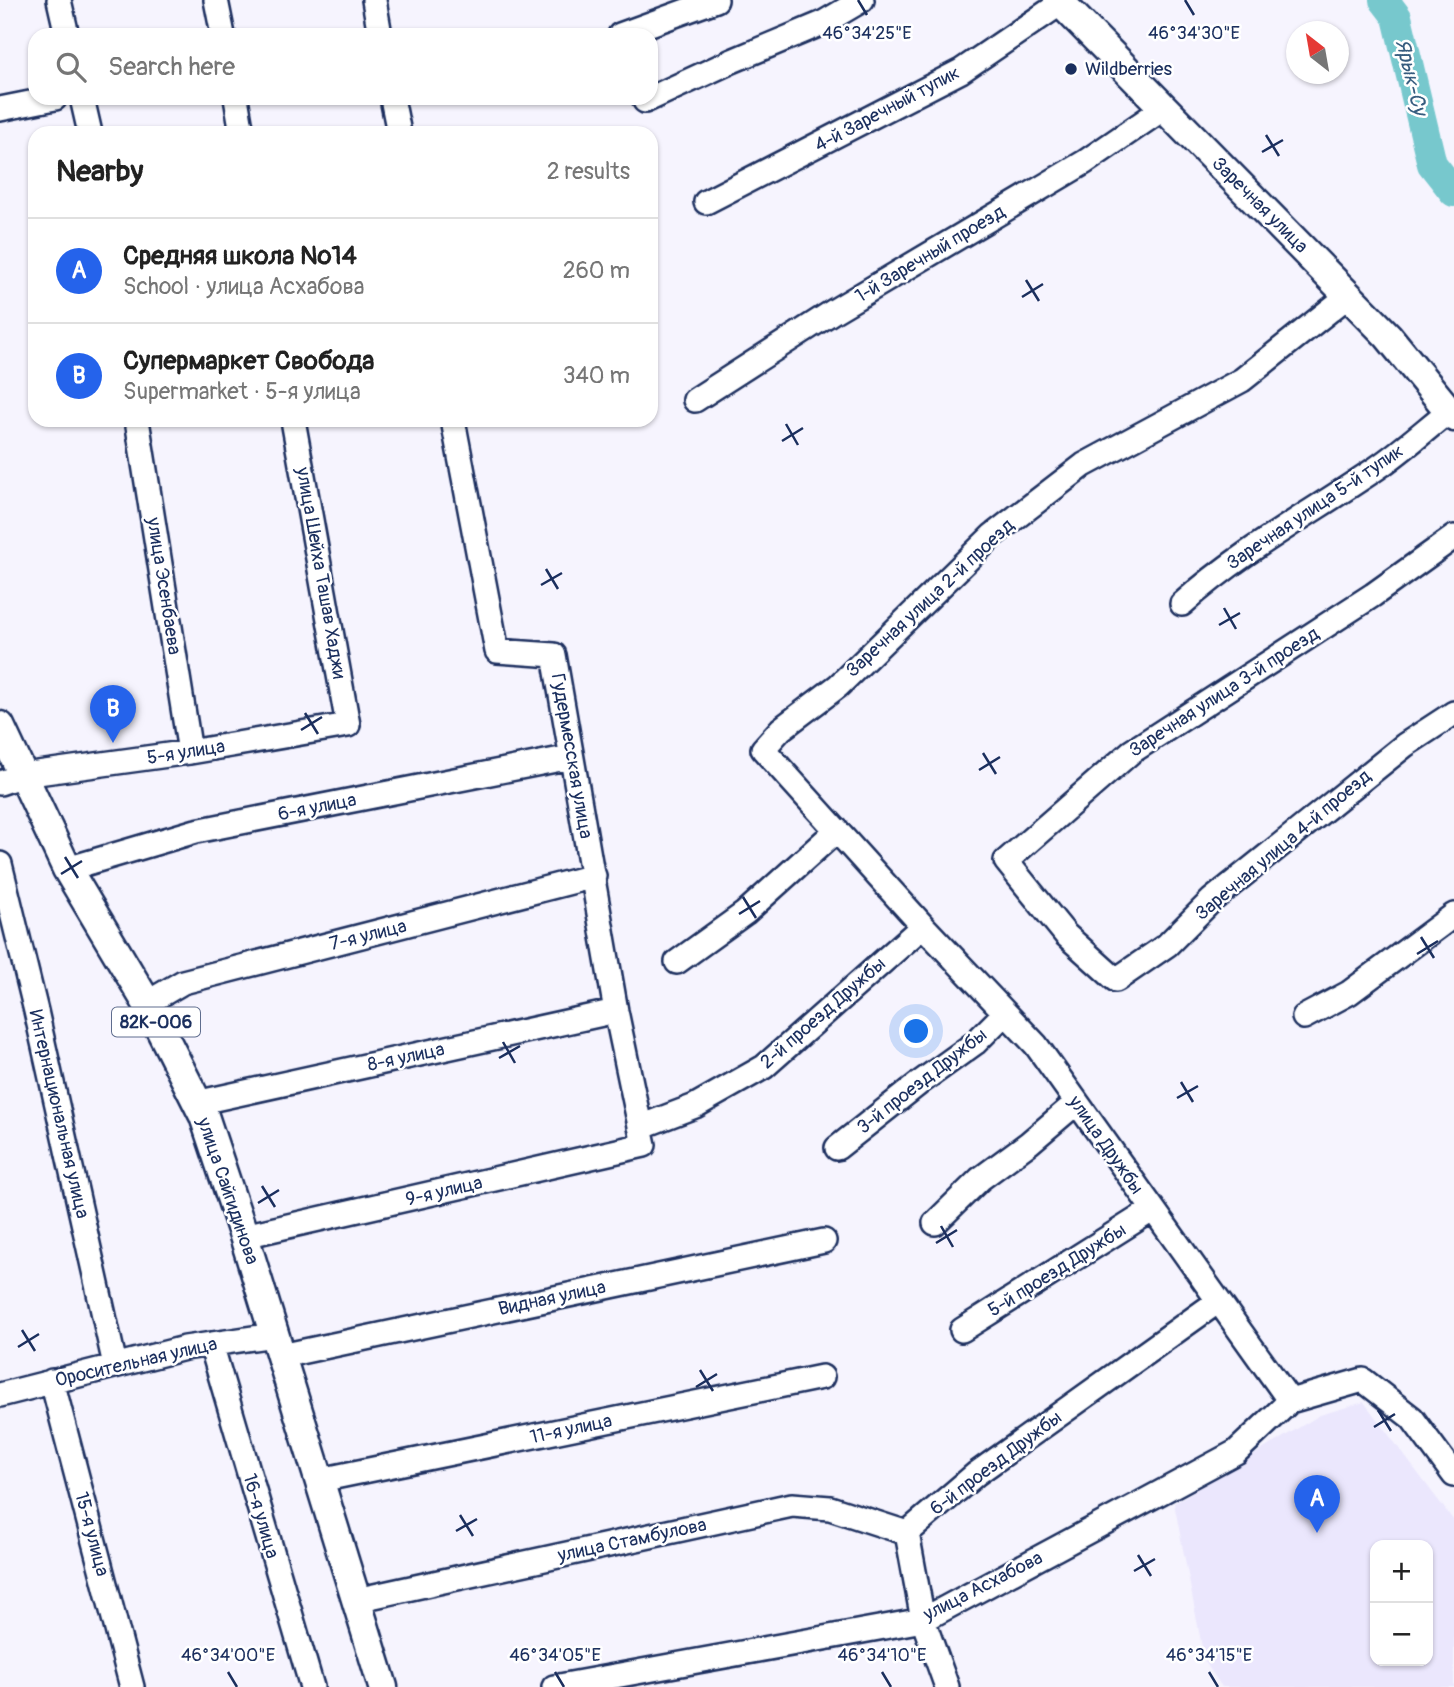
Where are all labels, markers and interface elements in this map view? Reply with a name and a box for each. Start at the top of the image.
north arrow [1286,21,1349,84]
text: 46°34'25"E [822,22,912,45]
text: 46°34'30"E [1148,22,1240,45]
search box [28,28,658,105]
water label: Ярык-Су [1389,36,1434,121]
icon: search [52,48,90,86]
text: Search here [108,51,235,83]
place label: Wildberries [1085,57,1172,81]
street label: 4-й Заречный тупик [810,61,964,157]
marker: Wildberries [1063,61,1079,77]
street label: Заречная улица [1207,152,1313,258]
text: Nearby [56,153,143,190]
text: 2 results [547,157,630,186]
street label: 1-й Заречный проезд [851,199,1010,308]
text: Средняя школа №14 [123,240,357,272]
text: A [72,256,86,285]
text: 260 m [563,256,630,285]
text: School · улица Асхабова [123,272,364,301]
text: Супермаркет Свобода [123,345,374,377]
text: B [72,361,86,390]
text: 340 m [563,361,630,390]
text: Supermarket · 5-я улица [123,377,361,406]
street label: Заречная улица 5-й тупик [1222,439,1408,575]
street label: улица Шейха Ташав Хаджи [290,464,352,681]
street label: Заречная улица 2-й проезд [841,513,1020,682]
street label: улица Эсенбаева [141,515,187,656]
street label: Заречная улица 3-й проезд [1125,621,1324,762]
street label: Гудермесская улица [546,672,598,841]
pin: B [90,685,136,743]
street label: 5-я улица [145,734,227,770]
street label: Заречная улица 4-й проезд [1190,764,1376,926]
street label: 6-я улица [276,788,358,826]
street label: 7-я улица [327,914,409,956]
street label: 2-й проезд Дружбы [755,952,891,1074]
street label: Интернациональная улица [23,1007,95,1221]
road number: 82К-006 [112,1007,200,1036]
your location [899,1014,933,1048]
street label: 3-й проезд Дружбы [852,1023,992,1139]
street label: 8-я улица [365,1037,447,1077]
street label: улица Дружбы [1063,1090,1149,1199]
street label: улица Сайгидинова [191,1113,264,1268]
street label: 9-я улица [403,1170,485,1211]
street label: 5-й проезд Дружбы [984,1218,1130,1322]
street label: Видная улица [496,1275,608,1321]
street label: Оросительная улица [53,1332,220,1392]
street label: 6-й проезд Дружбы [925,1406,1067,1520]
street label: 11-я улица [528,1409,614,1449]
street label: 16-я улица [237,1471,285,1561]
pin: A [1294,1475,1340,1533]
street label: 15-я улица [69,1489,115,1579]
street label: улица Стамбулова [554,1512,709,1568]
map controls [1370,1540,1433,1666]
button: + [1370,1540,1433,1603]
street label: улица Асхабова [919,1546,1047,1627]
button: − [1370,1603,1433,1666]
text: 46°34'00"E [181,1644,275,1667]
text: 46°34'05"E [509,1644,601,1667]
text: 46°34'10"E [838,1644,926,1667]
text: 46°34'15"E [1166,1644,1252,1667]

